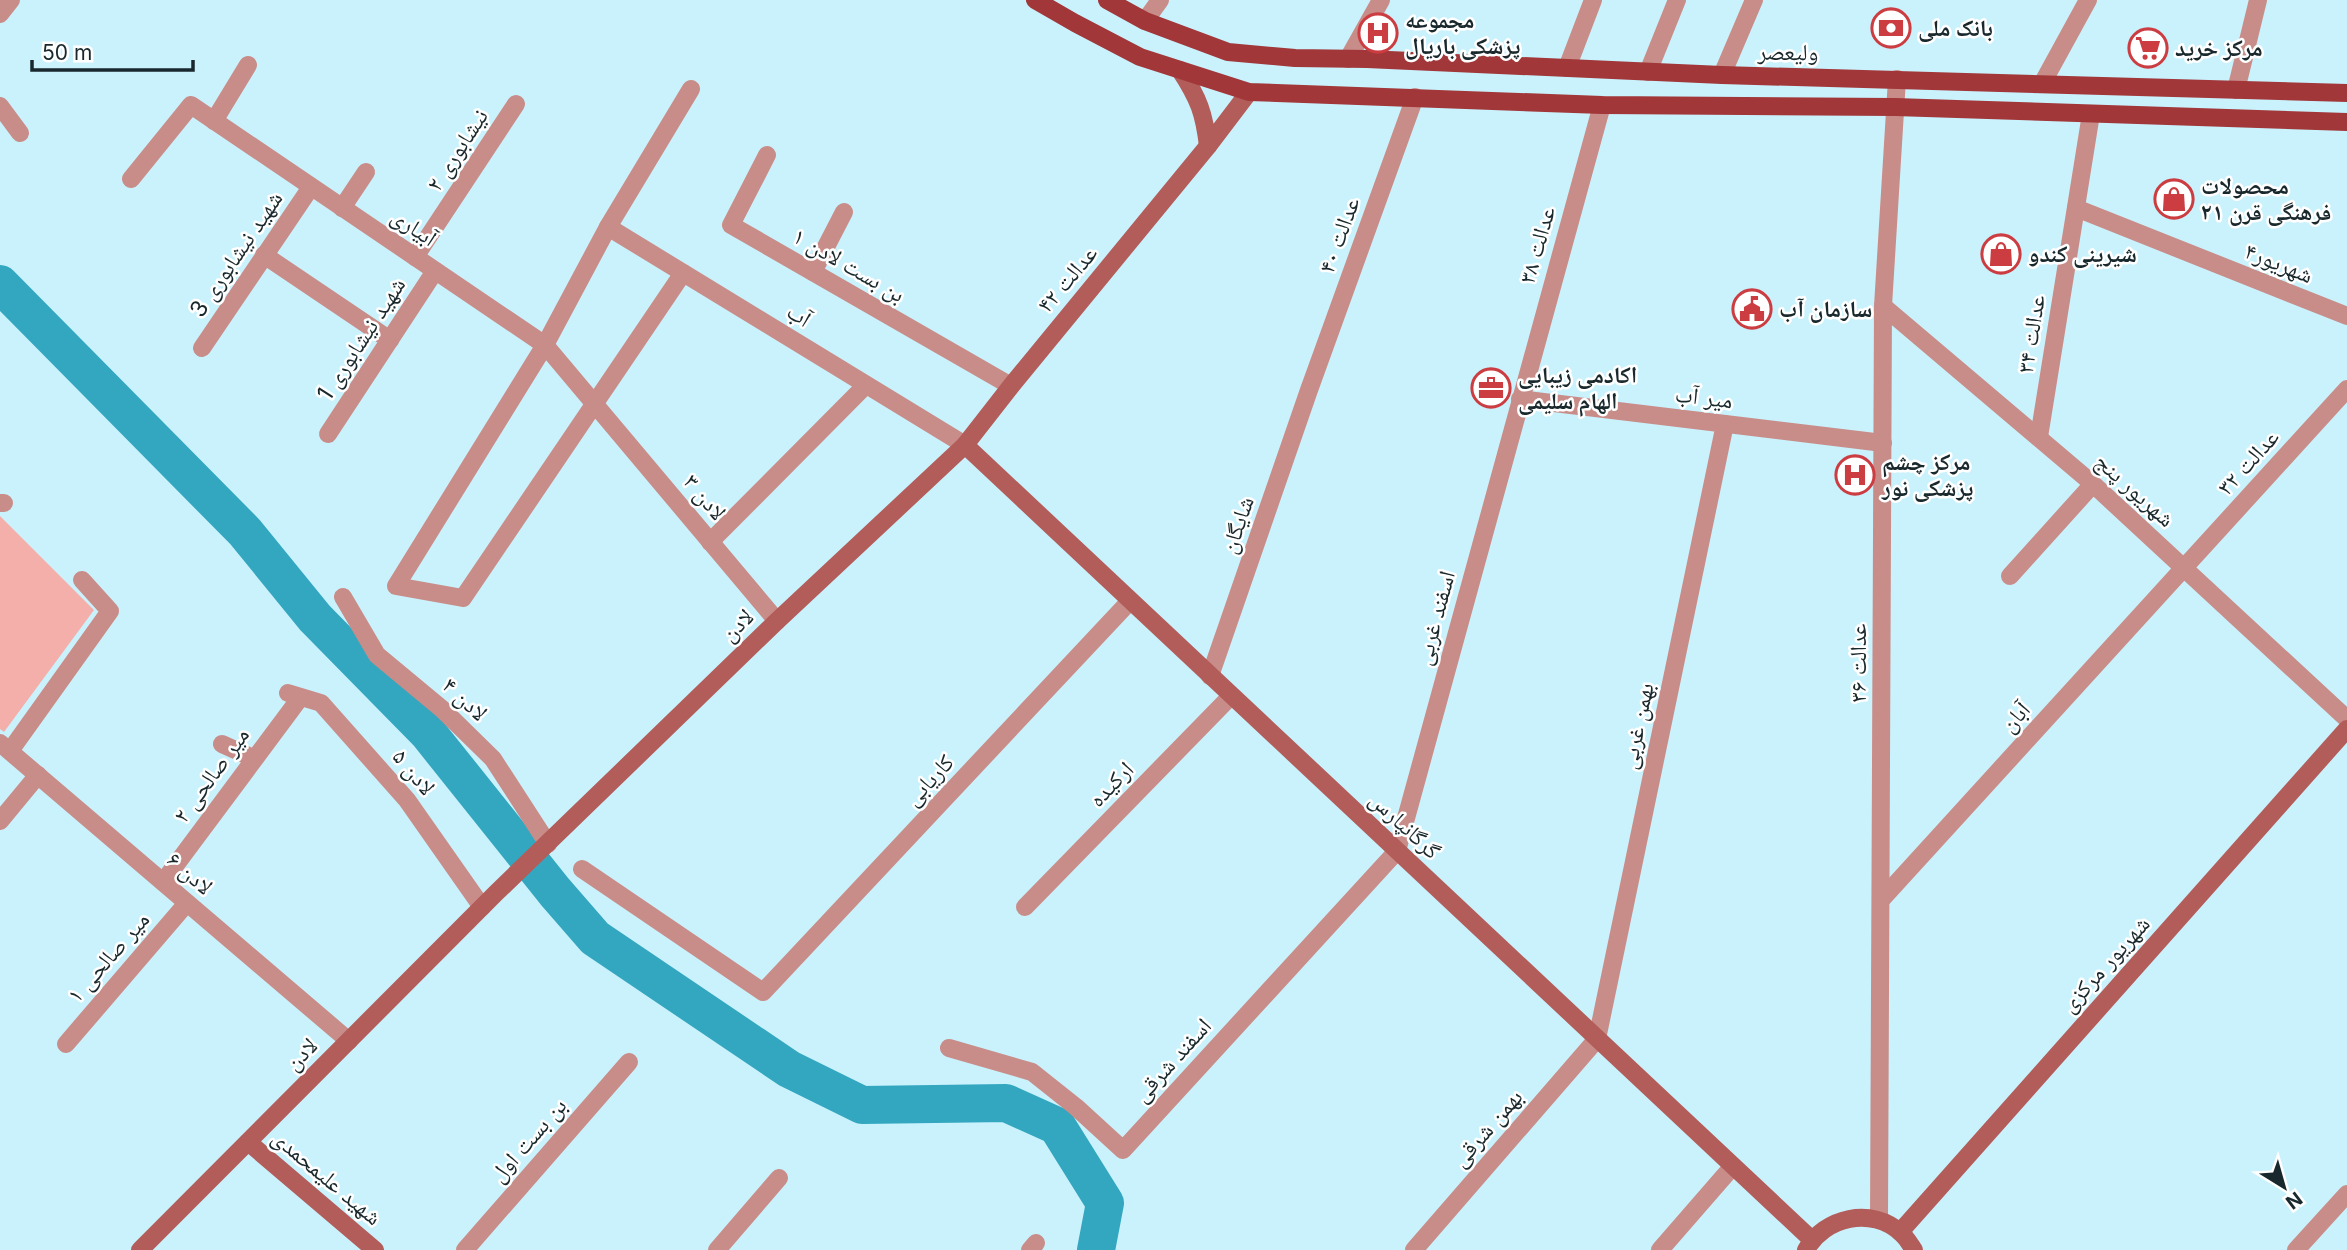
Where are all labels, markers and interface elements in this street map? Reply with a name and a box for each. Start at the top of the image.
place label: مجموعه پزشکی باریال [1405,6,1520,60]
bank icon: بانک ملی [1870,7,1912,49]
hospital icon: مجموعه پزشکی باریال [1357,12,1399,54]
place label: بانک ملی [1918,14,1993,42]
supermarket icon: مرکز خرید [2127,27,2169,69]
scale bar [32,28,192,72]
place label: مرکز خرید [2175,34,2263,62]
street label: ولیعصر [1756,37,1819,67]
text: 50 m [42,40,92,65]
street label: نیشابوری ۲ [420,104,494,196]
place label: محصولات فرهنگی قرن ۲۱ [2201,172,2331,226]
shop icon: محصولات فرهنگی قرن ۲۱ [2153,178,2195,220]
street label: شهید نیشابوری 3 [184,186,288,322]
street label: عدالت ۴۰ [1312,193,1366,277]
street label: آبیاری [386,202,443,253]
street label: عدالت ۳۸ [1513,203,1561,287]
street label: ۱ بن بست لادن [788,222,910,308]
shop icon: شیرینی کندو [1980,233,2022,275]
street label: شهریور۴ [2241,237,2317,289]
street label: عدالت ۴۲ [1031,240,1103,318]
place label: شیرینی کندو [2028,240,2137,268]
street label: شهید نیشابوری 1 [311,272,411,406]
public building icon: سازمان آب [1731,288,1773,330]
street label: عدالت ۳۴ [2011,293,2051,375]
place label: سازمان آب [1779,295,1872,323]
street label: آب [782,297,817,334]
place label: اکادمی زیبایی الهام سلیمی [1518,361,1637,417]
office icon: اکادمی زیبایی الهام سلیمی [1470,367,1512,409]
street label: میر آب [1674,380,1734,414]
street label: عدالت ۳۲ [2211,423,2285,501]
street label: شهریور پنج [2089,447,2180,534]
place label: مرکز چشم پزشکی نور [1881,448,1973,502]
hospital icon: مرکز چشم پزشکی نور [1834,454,1876,496]
street label: ۳ لادن [678,468,732,526]
street label: شایگان [1214,493,1260,557]
street label: اسفند غربی [1409,568,1461,668]
street label: لادن [715,603,759,647]
street label: عدالت ۳۶ [1844,623,1872,702]
street label: ۴ لادن [437,671,493,727]
street label: بهمن غربی [1614,680,1660,772]
street label: آبان [1994,695,2037,738]
street label: ۲ میر صالحی [167,722,255,828]
street label: ۵ لادن [387,743,441,801]
street label: کاریابی [898,748,960,812]
street label: ارکیده [1083,755,1139,813]
street label: گرگانپارس [1364,785,1447,865]
street label: ۶ لادن [161,845,219,901]
street label: ۱ میر صالحی [61,906,155,1008]
street label: شهریور مرکزی [2054,910,2156,1018]
street label: اسفند شرقی [1127,1012,1217,1108]
street label: لادن [279,1032,323,1076]
street label: بهمن شرقی [1445,1083,1529,1173]
street label: بن بست اول [484,1092,572,1188]
street label: شهید علیمحمدی [266,1123,388,1231]
north arrow [2249,1152,2319,1222]
text: N [2281,1187,2307,1214]

